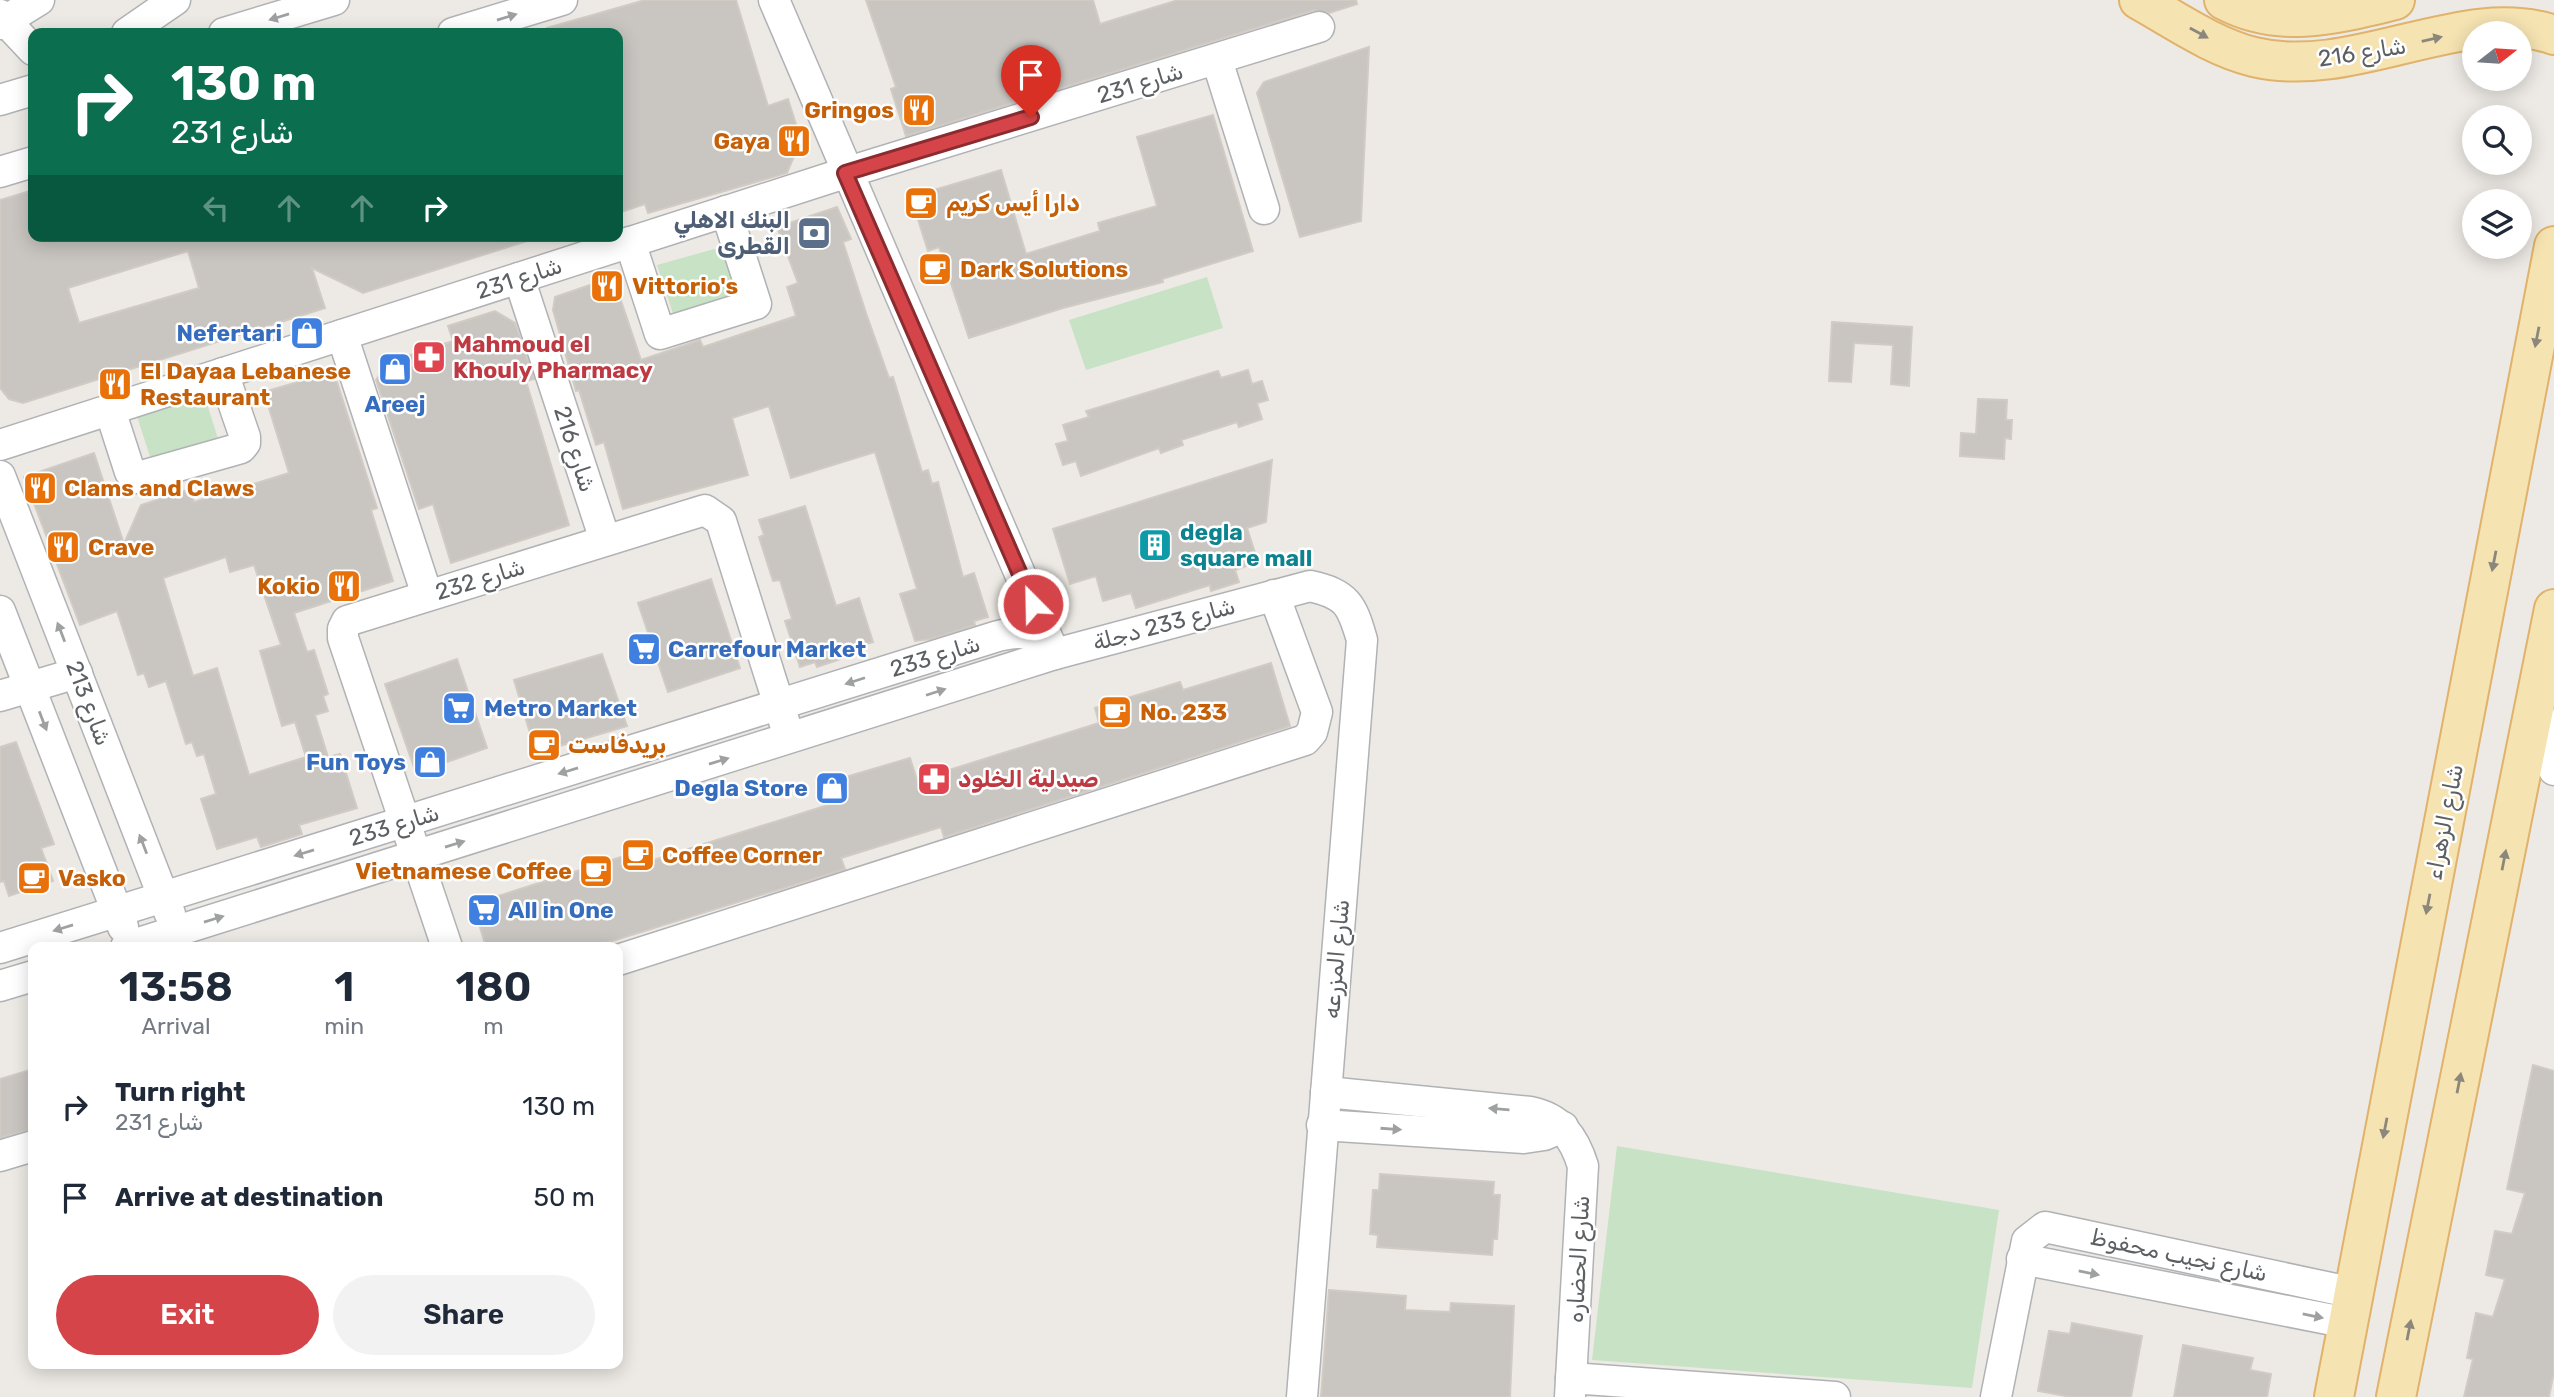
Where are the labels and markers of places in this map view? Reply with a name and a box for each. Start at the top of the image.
pin [1001,45,1061,117]
restaurant icon: Gringos [900,91,938,129]
place label: Gringos [804,96,894,124]
restaurant icon: Gaya [775,122,813,160]
place label: Gaya [713,127,770,155]
cafe icon: دارا أيس كريم [902,184,940,222]
place label: دارا أيس كريم [946,189,1080,218]
place label: البنك الاهلي القطرى [674,206,790,260]
bank icon: البنك الاهلي القطرى [795,214,833,252]
cafe icon: Dark Solutions [916,250,954,288]
place label: Dark Solutions [960,255,1129,283]
restaurant icon: Vittorio's [588,267,626,305]
place label: Vittorio's [632,272,739,300]
shop icon: Nefertari [288,314,326,352]
place label: Nefertari [176,319,282,347]
place label: Mahmoud el Khouly Pharmacy [453,330,653,384]
pharmacy icon: Mahmoud el Khouly Pharmacy [410,338,448,376]
shop icon: Areej [376,350,414,388]
place label: El Dayaa Lebanese Restaurant [140,357,351,411]
restaurant icon: El Dayaa Lebanese Restaurant [96,365,134,403]
place label: Areej [364,390,426,418]
restaurant icon: Clams and Claws [21,469,59,507]
place label: Clams and Claws [64,474,255,502]
place label: degla square mall [1180,518,1312,572]
building icon: degla square mall [1136,526,1174,564]
restaurant icon: Crave [44,528,82,566]
place label: Crave [88,533,155,561]
restaurant icon: Kokio [325,567,363,605]
place label: Kokio [257,572,320,600]
supermarket icon: Carrefour Market [625,630,663,668]
place label: Carrefour Market [668,635,866,663]
supermarket icon: Metro Market [440,689,478,727]
cafe icon: No. 233 [1096,693,1134,731]
place label: Metro Market [484,694,637,722]
place label: No. 233 [1140,698,1227,726]
cafe icon: بريدفاست [525,726,563,764]
place label: بريدفاست [568,731,666,759]
shop icon: Fun Toys [411,743,449,781]
place label: Fun Toys [306,748,406,776]
pharmacy icon: صيدلية الخلود [915,760,953,798]
place label: صيدلية الخلود [958,765,1099,793]
shop icon: Degla Store [813,769,851,807]
place label: Degla Store [674,774,808,802]
cafe icon: Coffee Corner [619,836,657,874]
place label: Coffee Corner [662,841,823,869]
cafe icon: Vietnamese Coffee [577,852,615,890]
place label: Vietnamese Coffee [355,857,572,885]
cafe icon: Vasko [15,859,53,897]
place label: Vasko [58,864,126,892]
supermarket icon: All in One [465,891,503,929]
place label: All in One [508,896,614,924]

